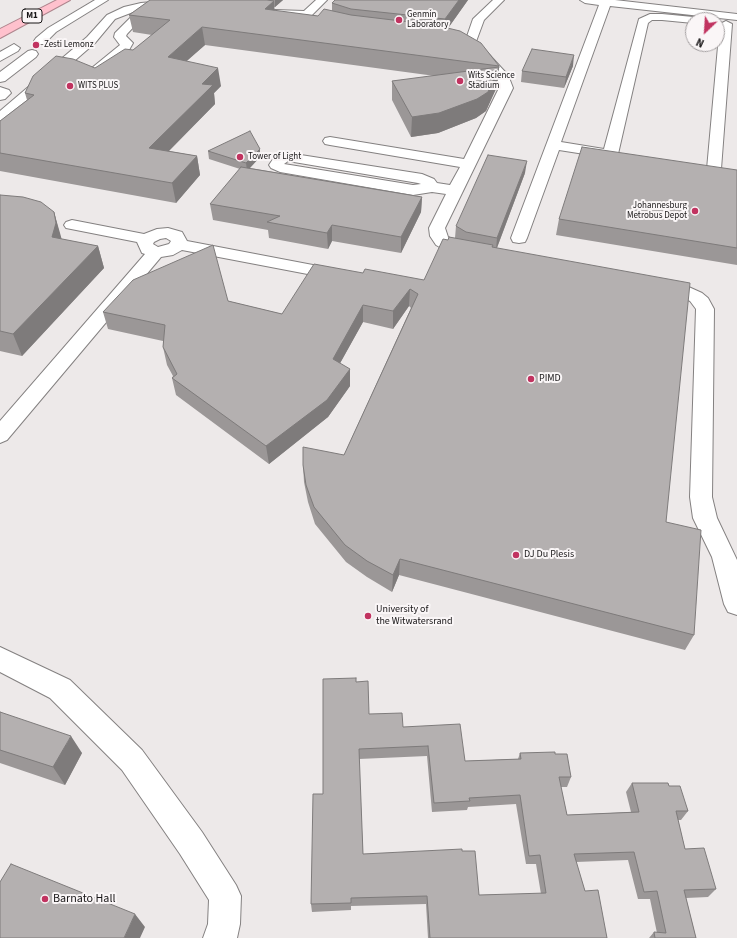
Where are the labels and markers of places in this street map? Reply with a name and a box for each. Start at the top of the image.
place label: Genmin Laboratory [407,10,448,31]
marker: Genmin Laboratory [394,15,404,25]
marker: Zesti Lemonz [31,40,41,50]
place label: Zesti Lemonz [44,40,94,50]
place label: Wits Science Stadium [468,71,515,92]
marker: Wits Science Stadium [455,76,465,86]
marker: WITS PLUS [65,81,75,91]
place label: WITS PLUS [78,81,118,91]
marker: Tower of Light [235,152,245,162]
place label: Tower of Light [248,152,301,162]
place label: Johannesburg Metrobus Depot [627,201,687,222]
marker: Johannesburg Metrobus Depot [690,206,700,216]
place label: PIMD [539,373,561,385]
marker: PIMD [526,374,536,384]
place label: DJ Du Plesis [524,549,574,561]
marker: DJ Du Plesis [511,550,521,560]
place label: University of the Witwatersrand [376,604,453,628]
marker: University of the Witwatersrand [363,611,373,621]
place label: Barnato Hall [53,892,116,906]
marker: Barnato Hall [40,894,50,904]

